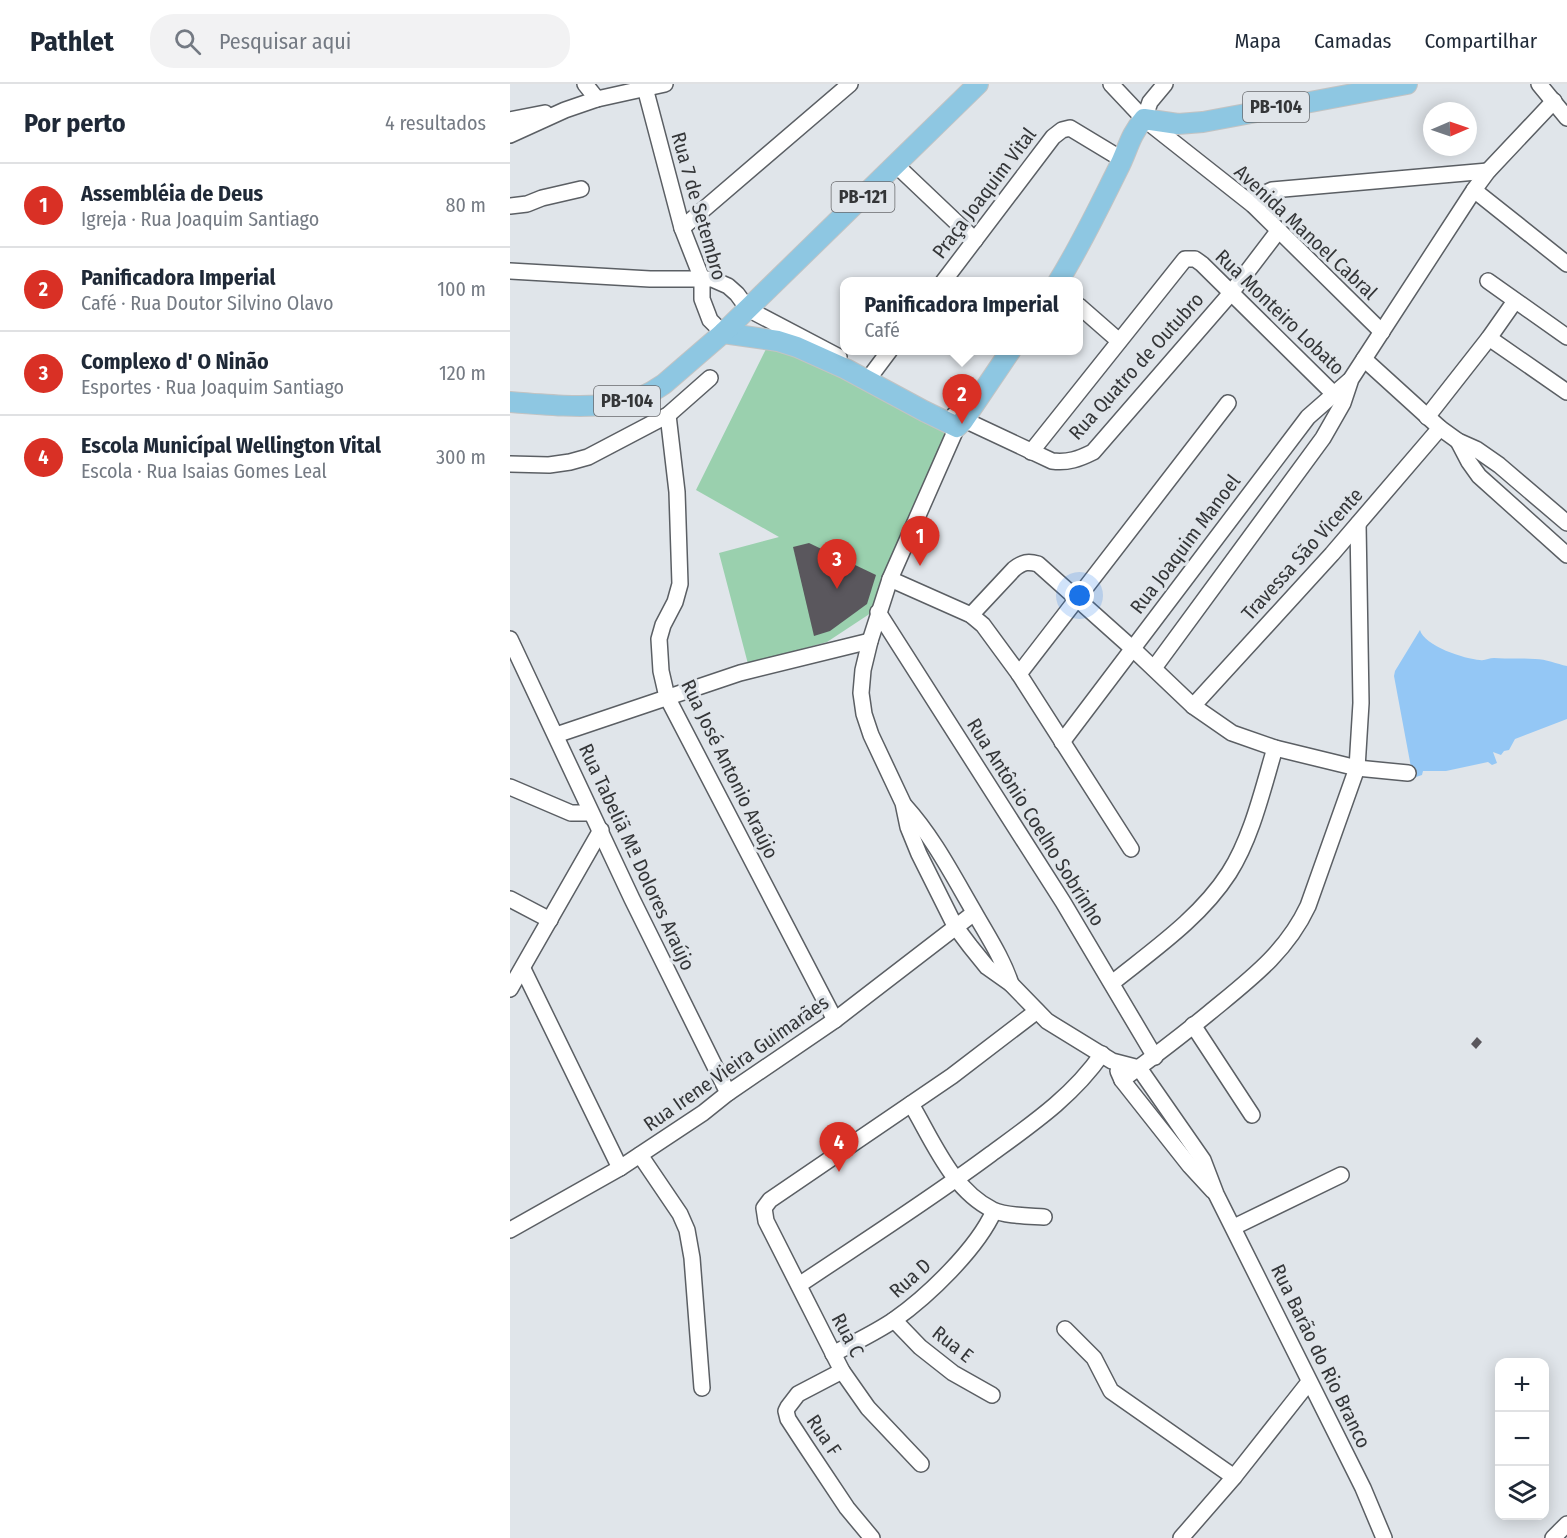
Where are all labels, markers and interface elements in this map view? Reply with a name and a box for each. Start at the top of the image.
search box [150,14,570,68]
text: Pathlet [30,25,114,58]
icon: search [171,25,204,58]
text: Pesquisar aqui [219,28,351,55]
text: Mapa [1235,28,1281,54]
text: Camadas [1314,28,1392,54]
text: Compartilhar [1425,28,1537,54]
road number: PB-104 [1243,92,1309,122]
north arrow [1423,102,1477,156]
text: Por perto [24,108,126,139]
text: 4 resultados [385,111,486,135]
street label: Praça Joaquim Vital [927,123,1041,263]
street label: Rua 7 de Setembro [666,129,732,283]
street label: Avenida Manoel Cabral [1230,160,1382,304]
text: Assembléia de Deus [81,180,263,207]
road number: PB-121 [832,182,895,212]
text: 1 [39,193,48,217]
text: 80 m [446,193,486,217]
text: Igreja · Rua Joaquim Santiago [81,207,319,231]
street label: Rua Monteiro Lobato [1211,244,1349,380]
text: Panificadora Imperial [81,264,275,291]
text: 2 [39,277,48,301]
text: 100 m [437,277,486,301]
popup [840,277,1083,355]
street label: Rua Quatro de Outubro [1064,287,1208,445]
text: Café · Rua Doutor Silvino Olavo [81,291,333,315]
text: Panificadora Imperial [864,291,1059,318]
text: Café [864,318,900,342]
text: Complexo d' O Ninão [81,348,269,375]
text: 3 [39,361,48,385]
text: 120 m [439,361,486,385]
pin: 2 [942,374,982,424]
text: Esportes · Rua Joaquim Santiago [81,375,344,399]
road number: PB-104 [594,386,660,416]
text: Escola Municípal Wellington Vital [81,432,381,459]
text: 4 [38,445,49,469]
text: 300 m [436,445,486,469]
text: Escola · Rua Isaias Gomes Leal [81,459,327,483]
street label: Rua Joaquim Manoel [1125,470,1245,618]
street label: Travessa São Vicente [1236,483,1368,625]
pin: 1 [900,516,940,566]
pin: 3 [818,540,856,589]
your location [1065,581,1094,610]
street label: Rua José Antonio Araújo [676,676,784,862]
street label: Rua Antônio Coelho Sobrinho [962,714,1110,930]
street label: Rua Tabeliã Mª Dolores Araújo [574,740,700,974]
street label: Rua Irene Vieira Guimarães [639,990,833,1136]
pin: 4 [820,1122,858,1172]
street label: Rua D [884,1253,936,1303]
street label: Rua Barão do Rio Branco [1266,1260,1376,1452]
street label: Rua C [827,1309,869,1361]
street label: Rua E [928,1321,978,1367]
map controls [1495,1358,1549,1520]
button: + [1495,1358,1549,1412]
street label: Rua F [802,1410,847,1460]
button: − [1495,1412,1549,1466]
button: layers [1495,1466,1549,1520]

